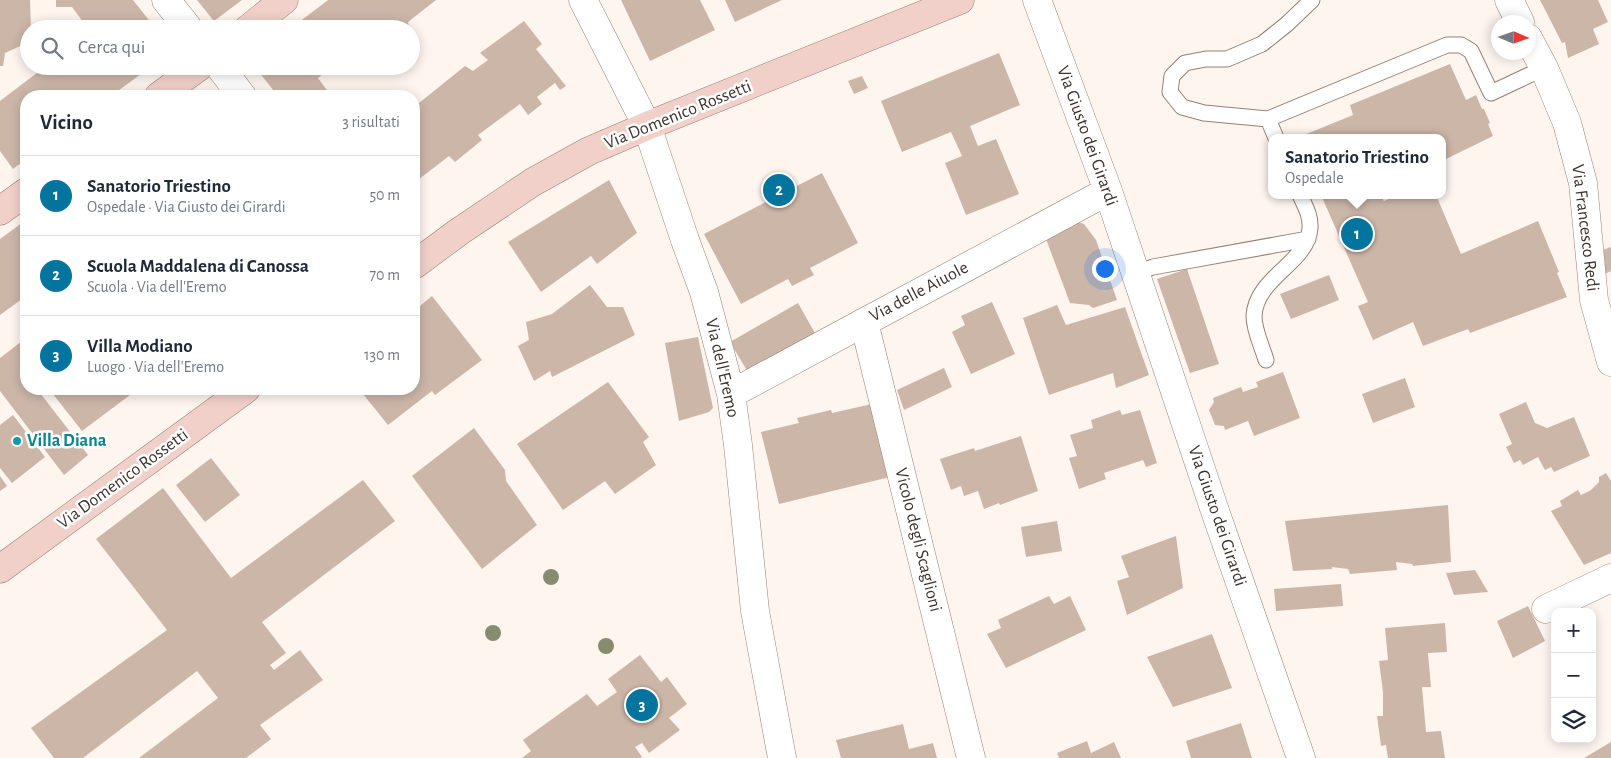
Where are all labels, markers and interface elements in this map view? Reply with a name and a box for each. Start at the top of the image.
north arrow [1491,15,1536,60]
search box [20,20,420,75]
icon: search [38,34,66,62]
text: Cerca qui [78,38,145,57]
street label: Via Giusto dei Girardi [1053,64,1121,208]
street label: Via Domenico Rossetti [602,77,754,153]
text: Vicino [40,112,93,133]
text: 3 risultati [342,114,400,130]
popup [1268,134,1446,199]
text: Sanatorio Triestino [1285,148,1429,167]
street label: Via Francesco Redi [1568,163,1602,293]
text: Ospedale [1285,170,1344,186]
pin: 2 [763,171,795,209]
text: Sanatorio Triestino [87,177,231,196]
text: 1 [53,187,59,203]
text: 50 m [369,187,400,203]
text: Ospedale · Via Giusto dei Girardi [87,199,286,215]
pin: 1 [1341,215,1373,253]
your location [1092,256,1118,282]
text: Scuola Maddalena di Canossa [87,257,309,276]
street label: Via delle Aiuole [867,258,971,326]
text: 2 [52,267,60,283]
text: 70 m [369,267,400,283]
text: Scuola · Via dell'Eremo [87,279,227,295]
street label: Via dell'Eremo [702,317,742,419]
text: Villa Modiano [87,337,193,356]
text: 3 [53,347,59,363]
text: 130 m [364,347,400,363]
text: Luogo · Via dell'Eremo [87,359,224,375]
street label: Via Domenico Rossetti [54,426,192,532]
place label: Villa Diana [27,432,107,450]
marker: Villa Diana [11,435,23,447]
street label: Via Giusto dei Girardi [1184,443,1250,589]
street label: Vicolo degli Scaglioni [891,466,945,614]
map controls [1551,608,1596,743]
button: + [1551,608,1596,653]
button: − [1551,653,1596,698]
pin: 3 [626,686,658,724]
button: layers [1551,698,1596,743]

